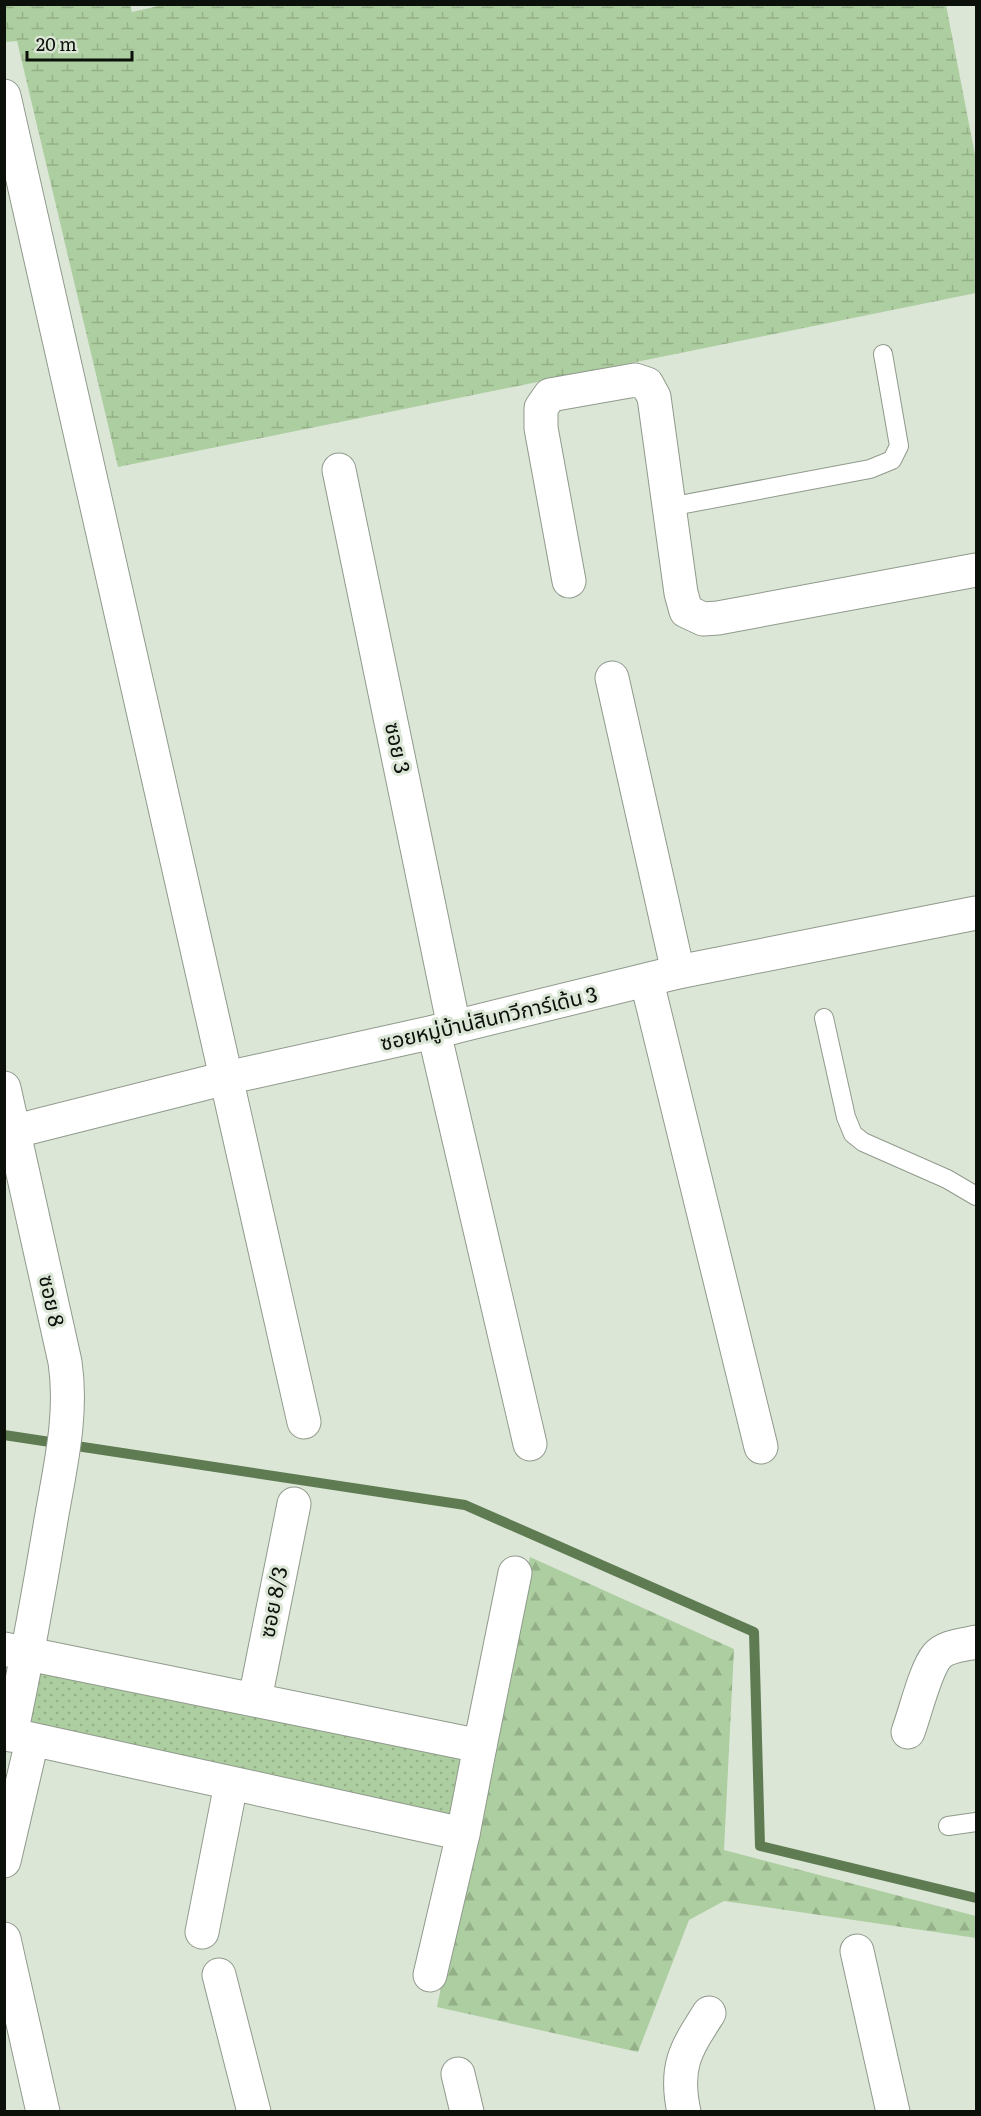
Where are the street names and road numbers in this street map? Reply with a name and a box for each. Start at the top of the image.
street label: ซอย 3 [379,719,420,776]
street label: ซอยหมู่บ้าน่สินทวีการ์เด้น 3 [377,976,600,1057]
street label: ซอย 8 [33,1272,74,1329]
street label: ซอย 8/3 [249,1563,294,1640]

